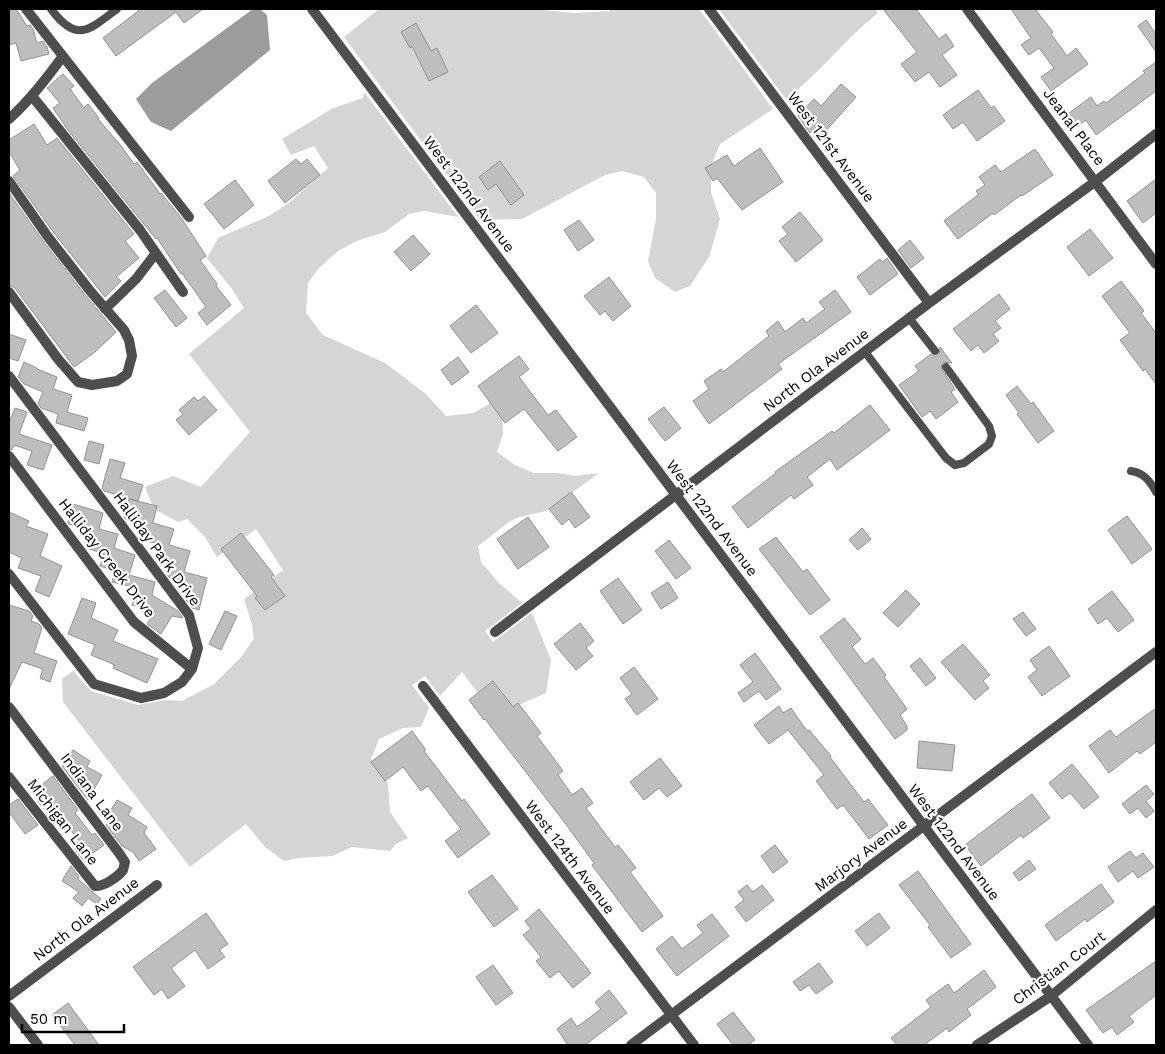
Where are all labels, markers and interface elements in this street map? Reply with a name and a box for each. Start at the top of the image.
street label: Jeanal Place [1039,85,1109,169]
street label: West 121st Avenue [784,88,878,206]
street label: West 122nd Avenue [419,132,519,256]
street label: North Ola Avenue [760,324,872,416]
street label: West 122nd Avenue [662,456,762,580]
street label: Halliday Park Drive [109,488,205,610]
street label: Halliday Creek Drive [55,495,159,621]
street label: Indiana Lane [57,749,127,835]
street label: Michigan Lane [24,775,102,869]
street label: West 122nd Avenue [904,780,1004,904]
street label: West 124th Avenue [521,796,619,918]
street label: Marjory Avenue [811,814,911,896]
street label: North Ola Avenue [30,873,142,965]
street label: Christian Court [1009,927,1109,1009]
scale bar [22,1002,125,1034]
text: 50 m [30,1010,67,1028]

